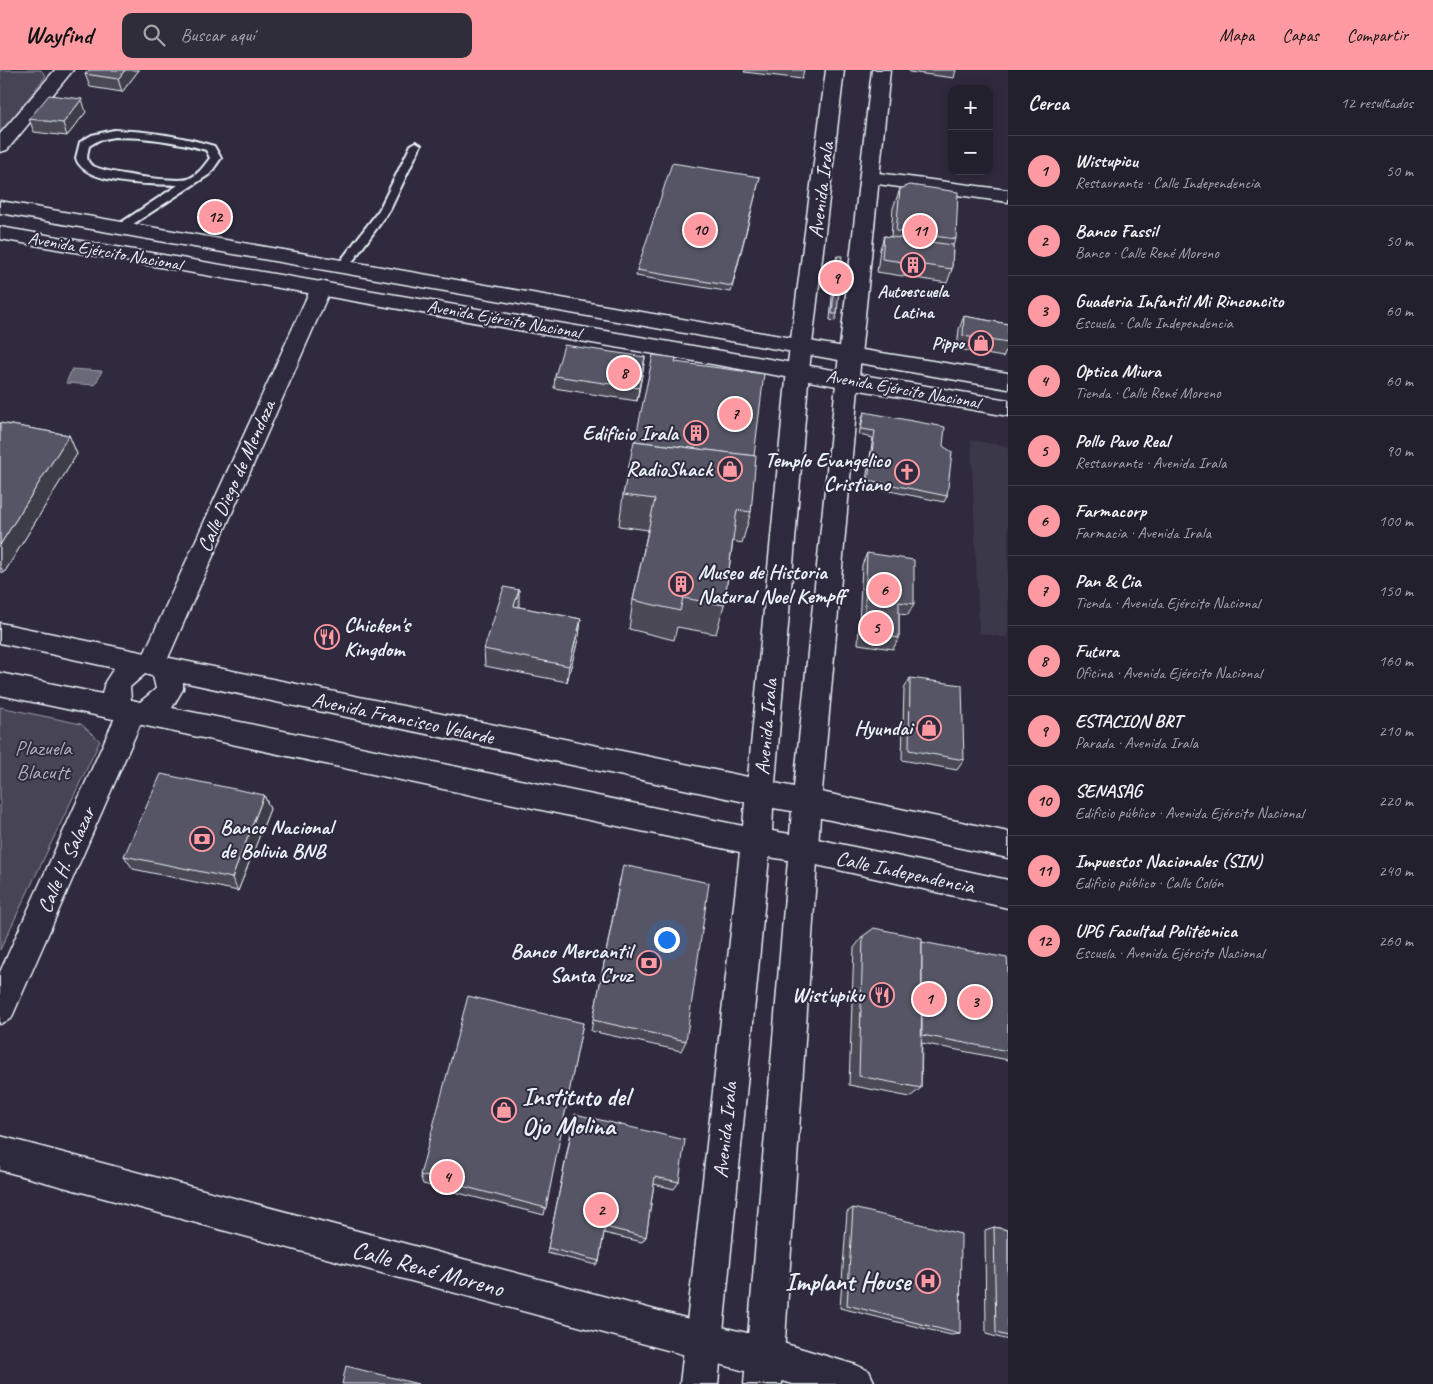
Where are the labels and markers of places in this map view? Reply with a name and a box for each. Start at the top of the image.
pin: 12 [199,198,231,236]
pin: 10 [684,211,716,249]
pin: 11 [904,212,936,250]
building icon: Autoescuela Latina [900,252,926,278]
pin: 9 [820,259,852,297]
place label: Autoescuela Latina [878,280,950,323]
shop icon: Pippo [968,330,994,356]
place label: Pippo [932,332,965,354]
pin: 8 [608,354,640,392]
pin: 7 [719,395,751,433]
place label: Edificio Irala [582,420,679,446]
building icon: Edificio Irala [683,420,709,446]
place label: Templo Evangelico Cristiano [765,447,891,497]
place label: RadioShack [626,456,714,482]
shop icon: RadioShack [717,456,743,482]
church icon: Templo Evangelico Cristiano [894,459,920,485]
place label: Museo de Historia Natural Noel Kempff [698,559,849,609]
building icon: Museo de Historia Natural Noel Kempff [668,571,694,597]
pin: 6 [868,571,900,609]
pin: 5 [860,609,892,647]
place label: Chicken's Kingdom [344,612,413,662]
restaurant icon: Chicken's Kingdom [314,624,340,650]
place label: Hyundai [854,715,915,741]
shop icon: Hyundai [916,715,942,741]
place label: Banco Nacional de Bolivia BNB [220,814,337,864]
bank icon: Banco Nacional de Bolivia BNB [189,826,215,852]
place label: Banco Mercantil Santa Cruz [510,938,636,988]
bank icon: Banco Mercantil Santa Cruz [636,950,662,976]
pin: 1 [913,980,945,1018]
place label: Wist'upiku [792,982,866,1008]
restaurant icon: Wist'upiku [869,982,895,1008]
pin: 3 [959,983,991,1021]
place label: Instituto del Ojo Molina [522,1081,634,1142]
shop icon: Instituto del Ojo Molina [491,1097,517,1123]
pin: 4 [431,1158,463,1196]
pin: 2 [585,1191,617,1229]
place label: Implant House [785,1266,913,1298]
hospital icon: Implant House [915,1268,941,1294]

